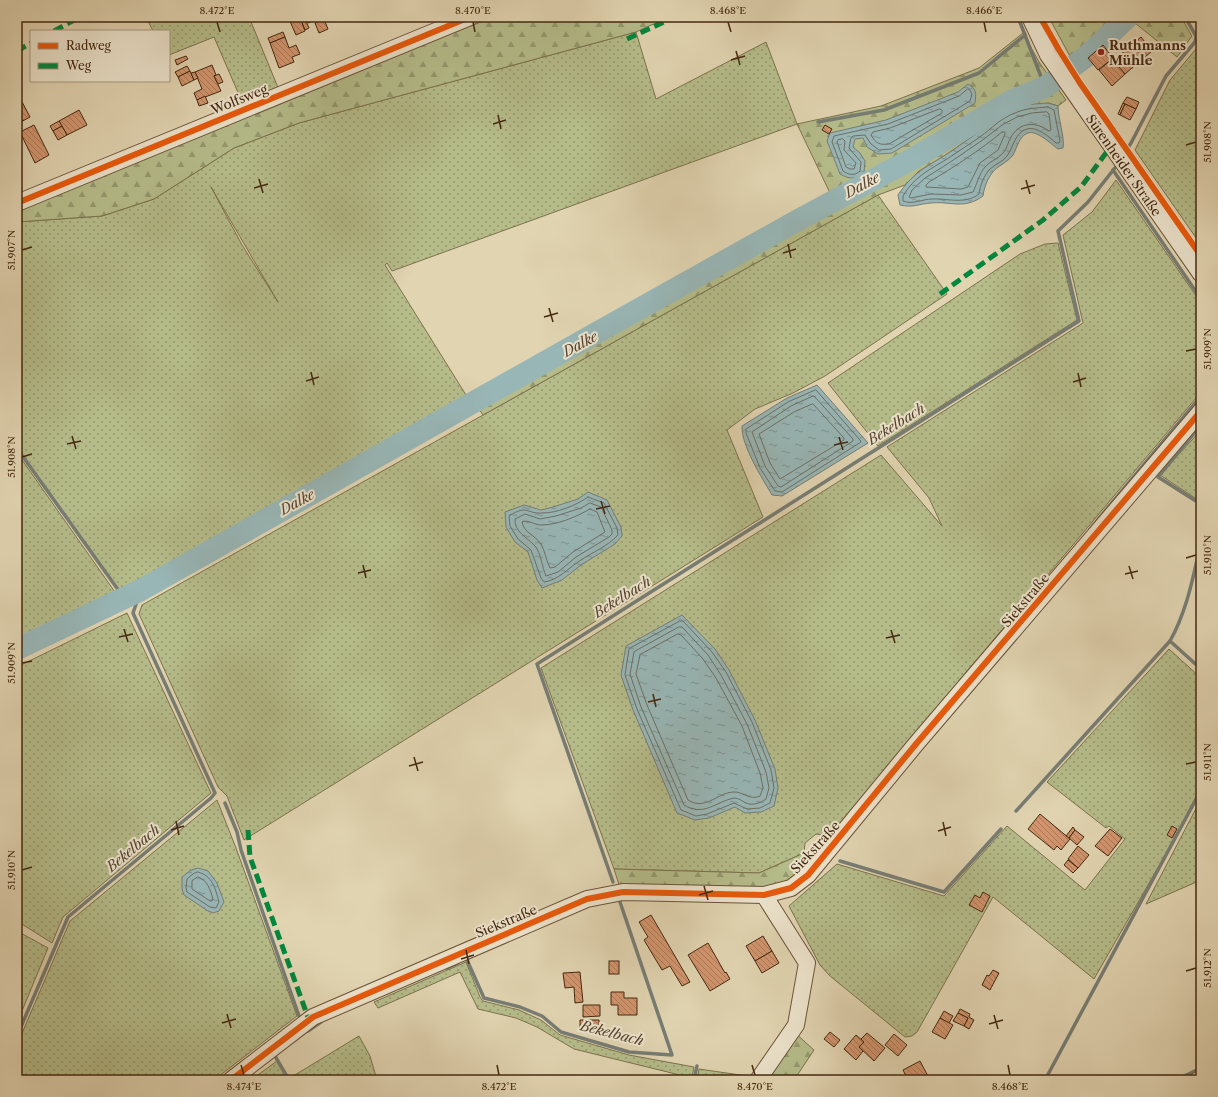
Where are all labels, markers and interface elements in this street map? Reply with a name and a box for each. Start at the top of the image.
text: 8.472°E [199,4,235,17]
text: 8.470°E [455,4,491,17]
text: 8.468°E [710,4,746,17]
text: 8.466°E [966,4,1002,17]
legend [30,30,170,82]
place label: Ruthmanns Mühle [1109,37,1186,68]
text: Radweg [66,38,112,53]
marker: Ruthmanns Mühle [1096,47,1106,57]
text: Weg [65,58,92,73]
street label: Wolfsweg [207,80,270,118]
street label: Sürenheider Straße [1083,111,1165,219]
text: 51.908°N [1201,121,1214,163]
water label: Dalke [841,168,884,202]
text: 51.907°N [5,230,18,270]
water label: Dalke [559,327,602,361]
text: 51.909°N [1201,328,1214,370]
water label: Bekelbach [863,399,928,449]
text: 51.908°N [5,436,18,478]
water label: Dalke [276,485,319,519]
text: 51.910°N [1201,535,1214,575]
street label: Siekstraße [998,570,1052,630]
water label: Bekelbach [589,572,654,622]
text: 51.909°N [5,642,18,684]
text: 51.911°N [1201,743,1214,781]
street label: Siekstraße [787,817,843,877]
water label: Bekelbach [102,820,164,876]
text: 51.910°N [5,850,18,890]
street label: Siekstraße [473,901,539,941]
text: 51.912°N [1201,948,1214,988]
water label: Bekelbach [577,1016,646,1050]
text: 8.474°E [227,1080,262,1093]
text: 8.472°E [481,1080,517,1093]
text: 8.470°E [737,1080,773,1093]
text: 8.468°E [992,1080,1028,1093]

